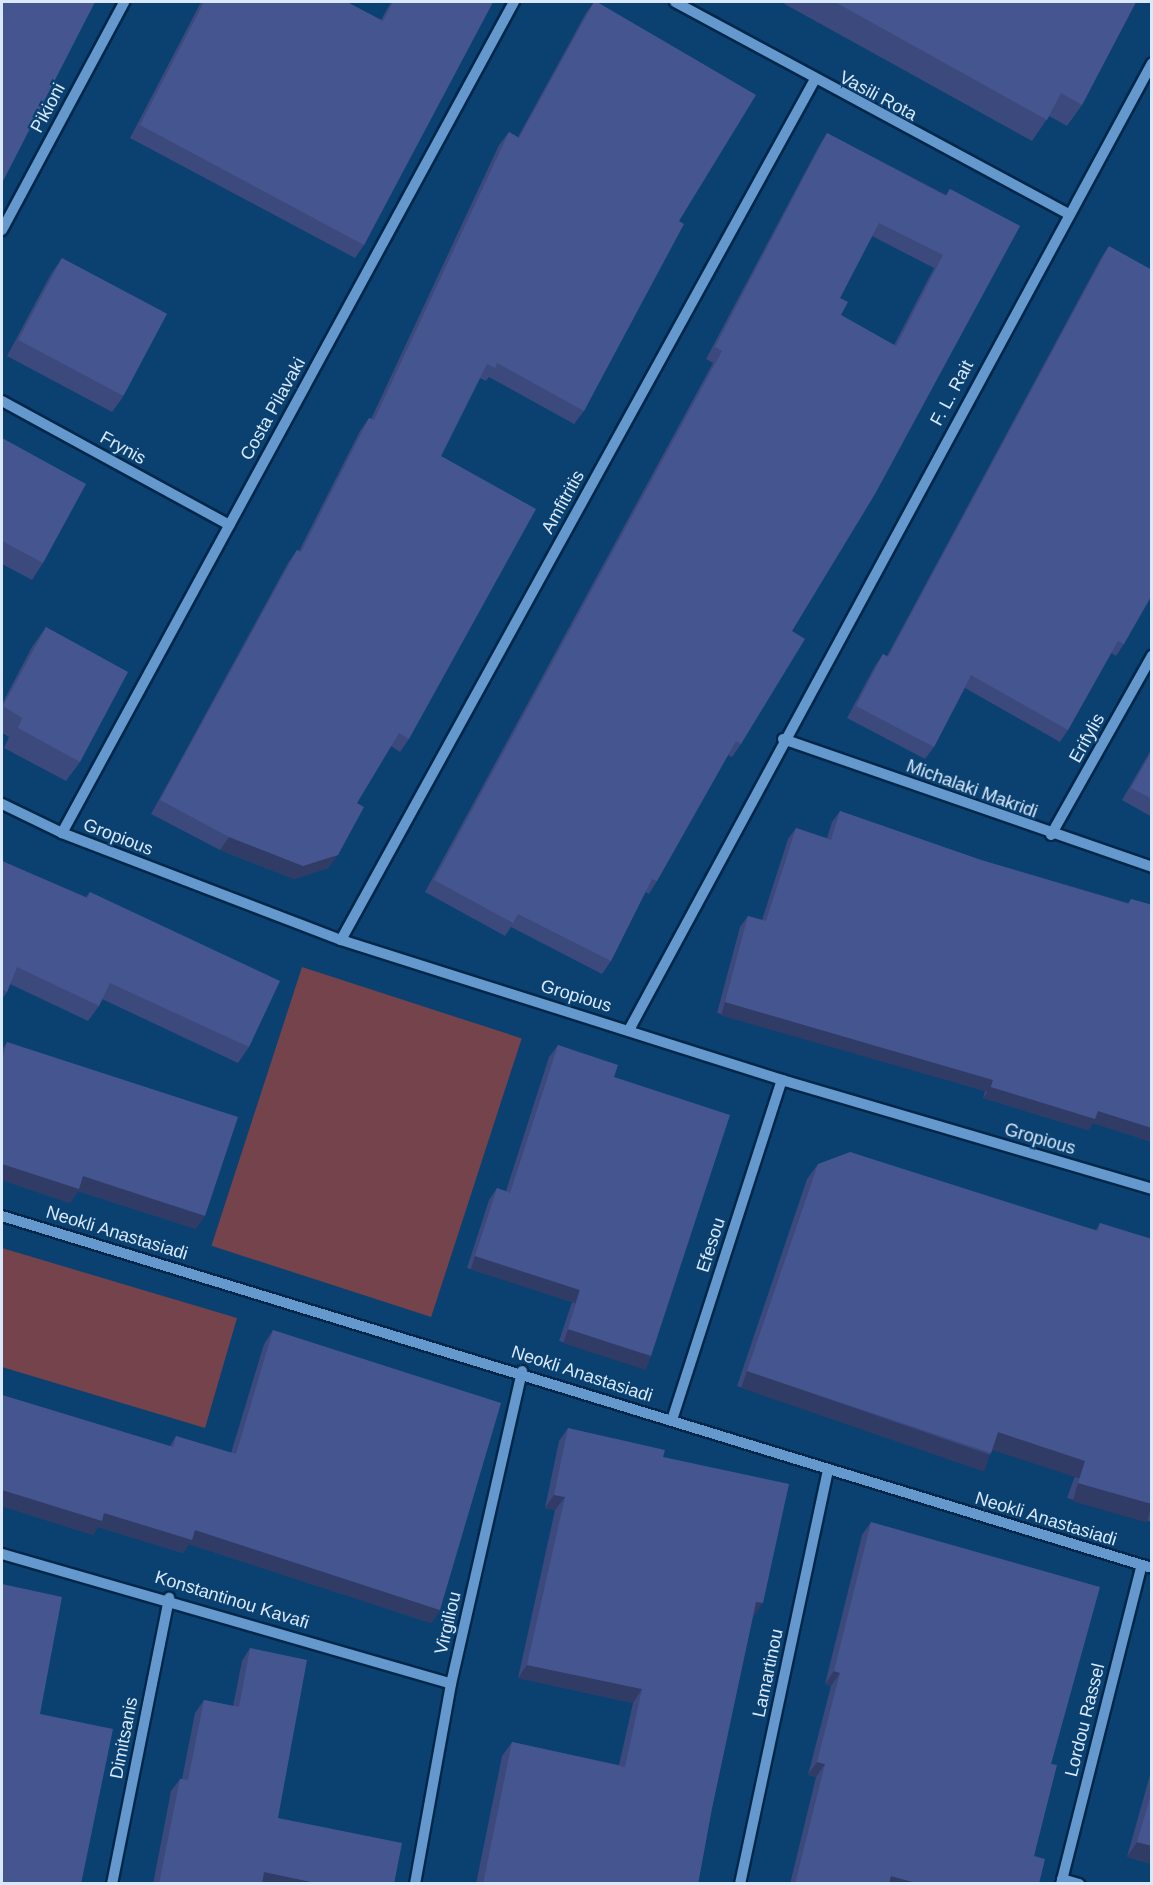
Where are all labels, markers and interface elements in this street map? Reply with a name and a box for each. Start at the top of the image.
street label: Vasili Rota [836,67,920,125]
street label: Pikioni [26,80,70,136]
street label: Costa Pilavaki [236,354,310,464]
street label: F. L. Rait [926,357,978,429]
street label: Frynis [96,427,150,469]
street label: Amfitritis [537,467,589,537]
street label: Erifylis [1065,710,1109,766]
street label: Michalaki Makridi [903,755,1041,823]
street label: Gropious [80,814,156,860]
street label: Gropious [538,975,614,1017]
street label: Gropious [1002,1119,1078,1159]
street label: Neokli Anastasiadi [43,1201,191,1265]
street label: Efesou [692,1215,730,1275]
street label: Neokli Anastasiadi [508,1341,656,1407]
street label: Neokli Anastasiadi [972,1487,1120,1551]
street label: Konstantinou Kavafi [152,1566,312,1634]
street label: Virgiliou [430,1590,466,1656]
street label: Lamartinou [748,1627,788,1719]
street label: Lordou Rassel [1060,1661,1110,1779]
street label: Dimitsanis [105,1695,143,1781]

